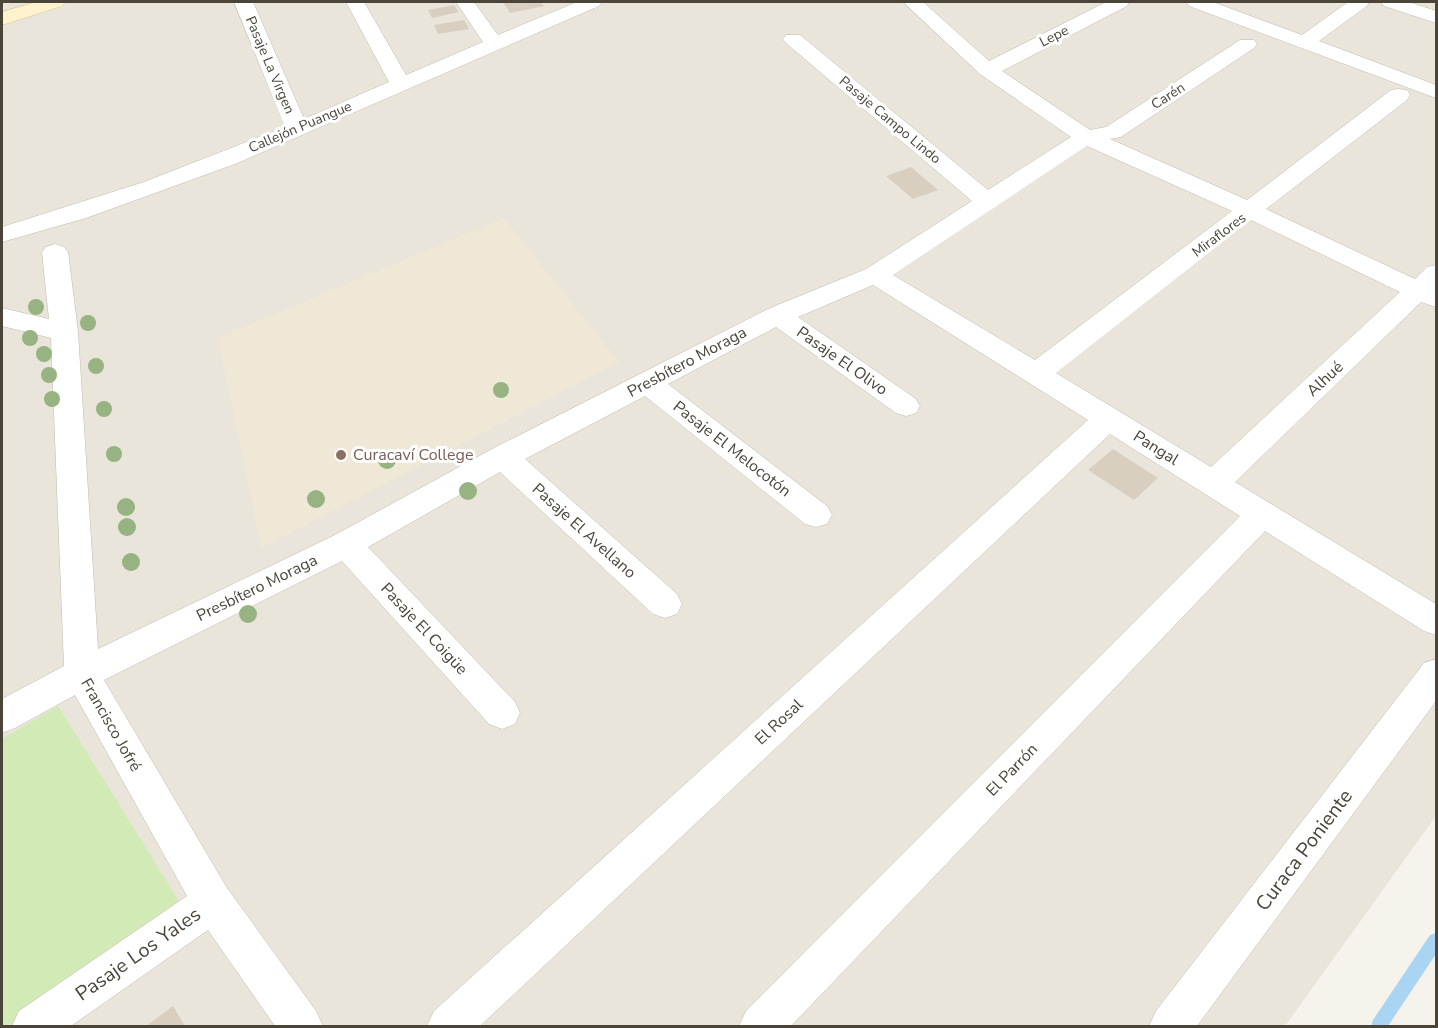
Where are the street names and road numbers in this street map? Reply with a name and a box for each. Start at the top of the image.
street label: Pasaje La Virgen [241,13,299,117]
street label: Lepe [1036,21,1072,51]
street label: Pasaje Campo Lindo [835,72,945,168]
street label: Carén [1147,78,1189,114]
street label: Callejón Puangue [245,97,355,157]
street label: Miraflores [1188,208,1250,262]
street label: Presbítero Moraga [624,321,750,403]
street label: Pasaje El Olivo [792,321,892,401]
street label: Alhué [1302,356,1348,402]
street label: Pasaje El Melocotón [668,396,796,502]
street label: Pangal [1129,425,1183,471]
street label: Pasaje El Avellano [527,478,641,584]
street label: Presbítero Moraga [193,549,321,627]
street label: Pasaje El Coigüe [375,578,473,680]
street label: Francisco Jofré [75,674,147,776]
street label: El Rosal [750,694,808,750]
street label: El Parrón [981,739,1043,801]
street label: Curaca Poniente [1249,784,1359,916]
street label: Pasaje Los Yales [70,901,206,1007]

